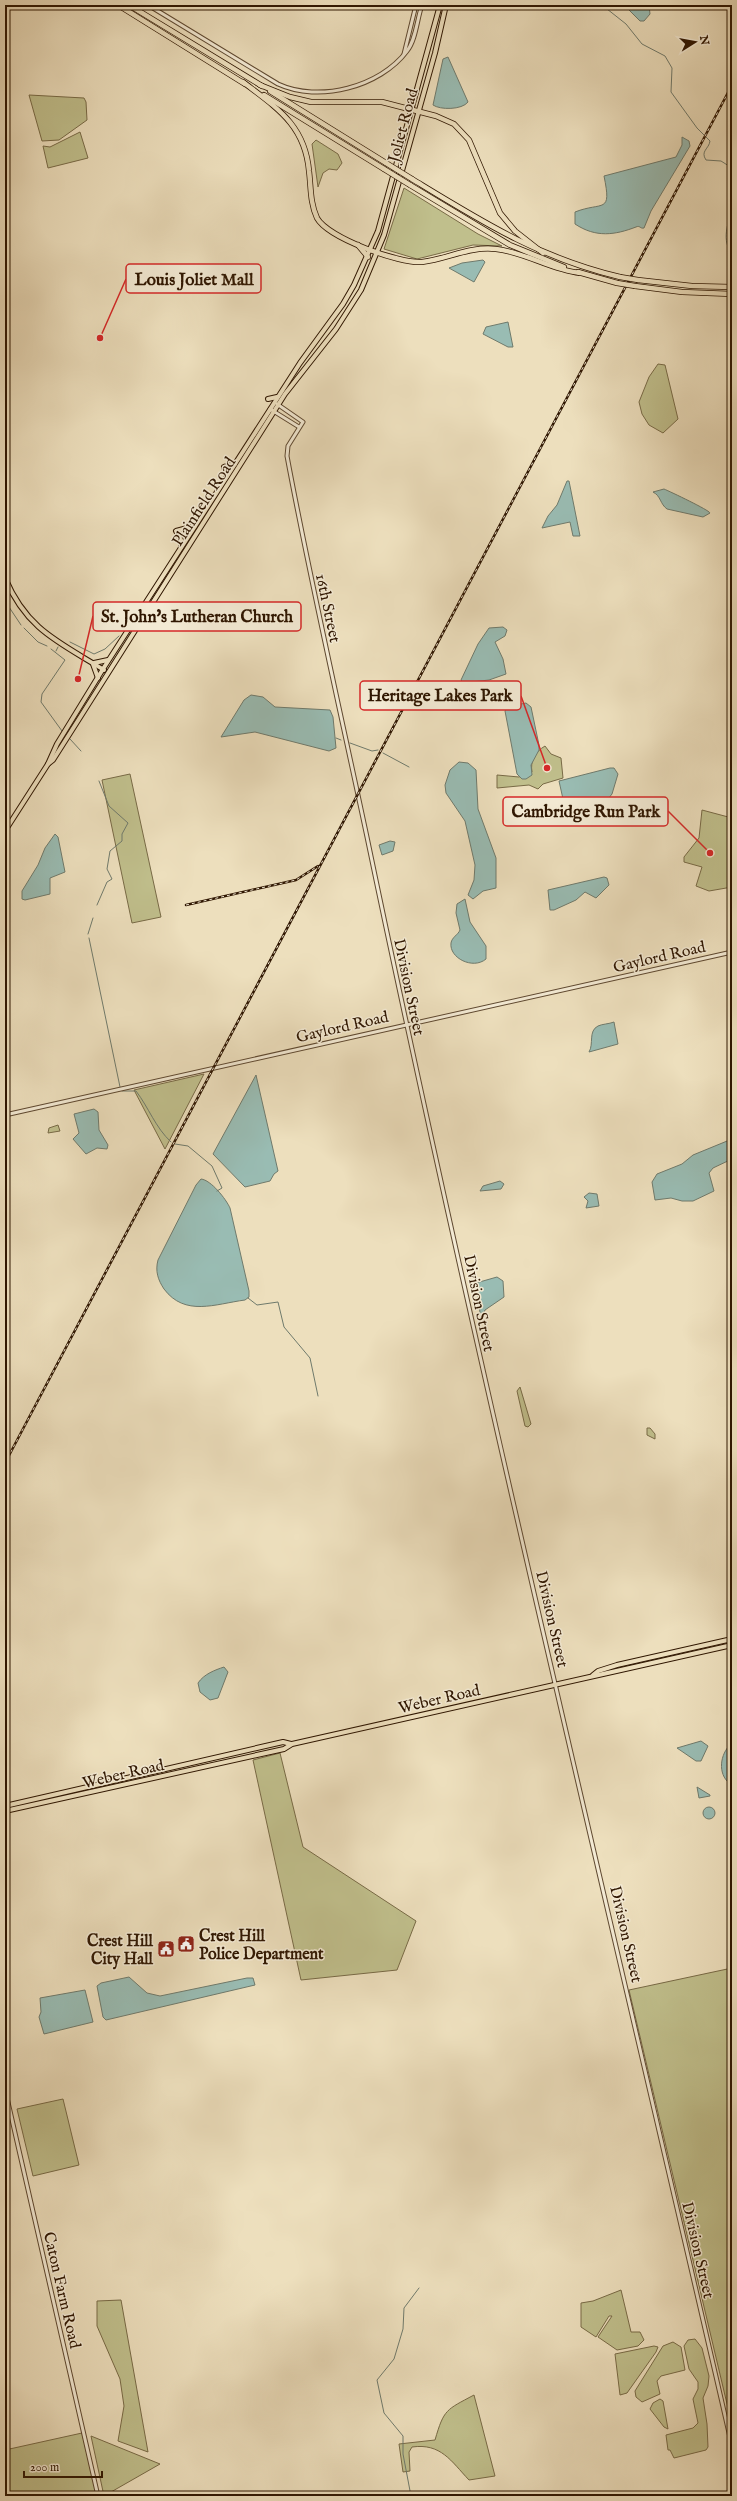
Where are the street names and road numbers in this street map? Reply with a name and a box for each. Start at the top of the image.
street label: Joliet Road [384,86,424,167]
street label: Plainfield Road [168,453,241,551]
street label: 16th Street [310,572,344,645]
street label: Division Street [388,937,428,1038]
street label: Gaylord Road [611,938,708,978]
street label: Gaylord Road [294,1008,391,1048]
street label: Division Street [458,1253,498,1354]
street label: Division Street [530,1569,572,1670]
street label: Weber Road [397,1681,483,1719]
street label: Weber Road [81,1756,167,1794]
street label: Division Street [604,1884,646,1985]
street label: Division Street [676,2200,718,2301]
street label: Caton Farm Road [38,2230,84,2351]

